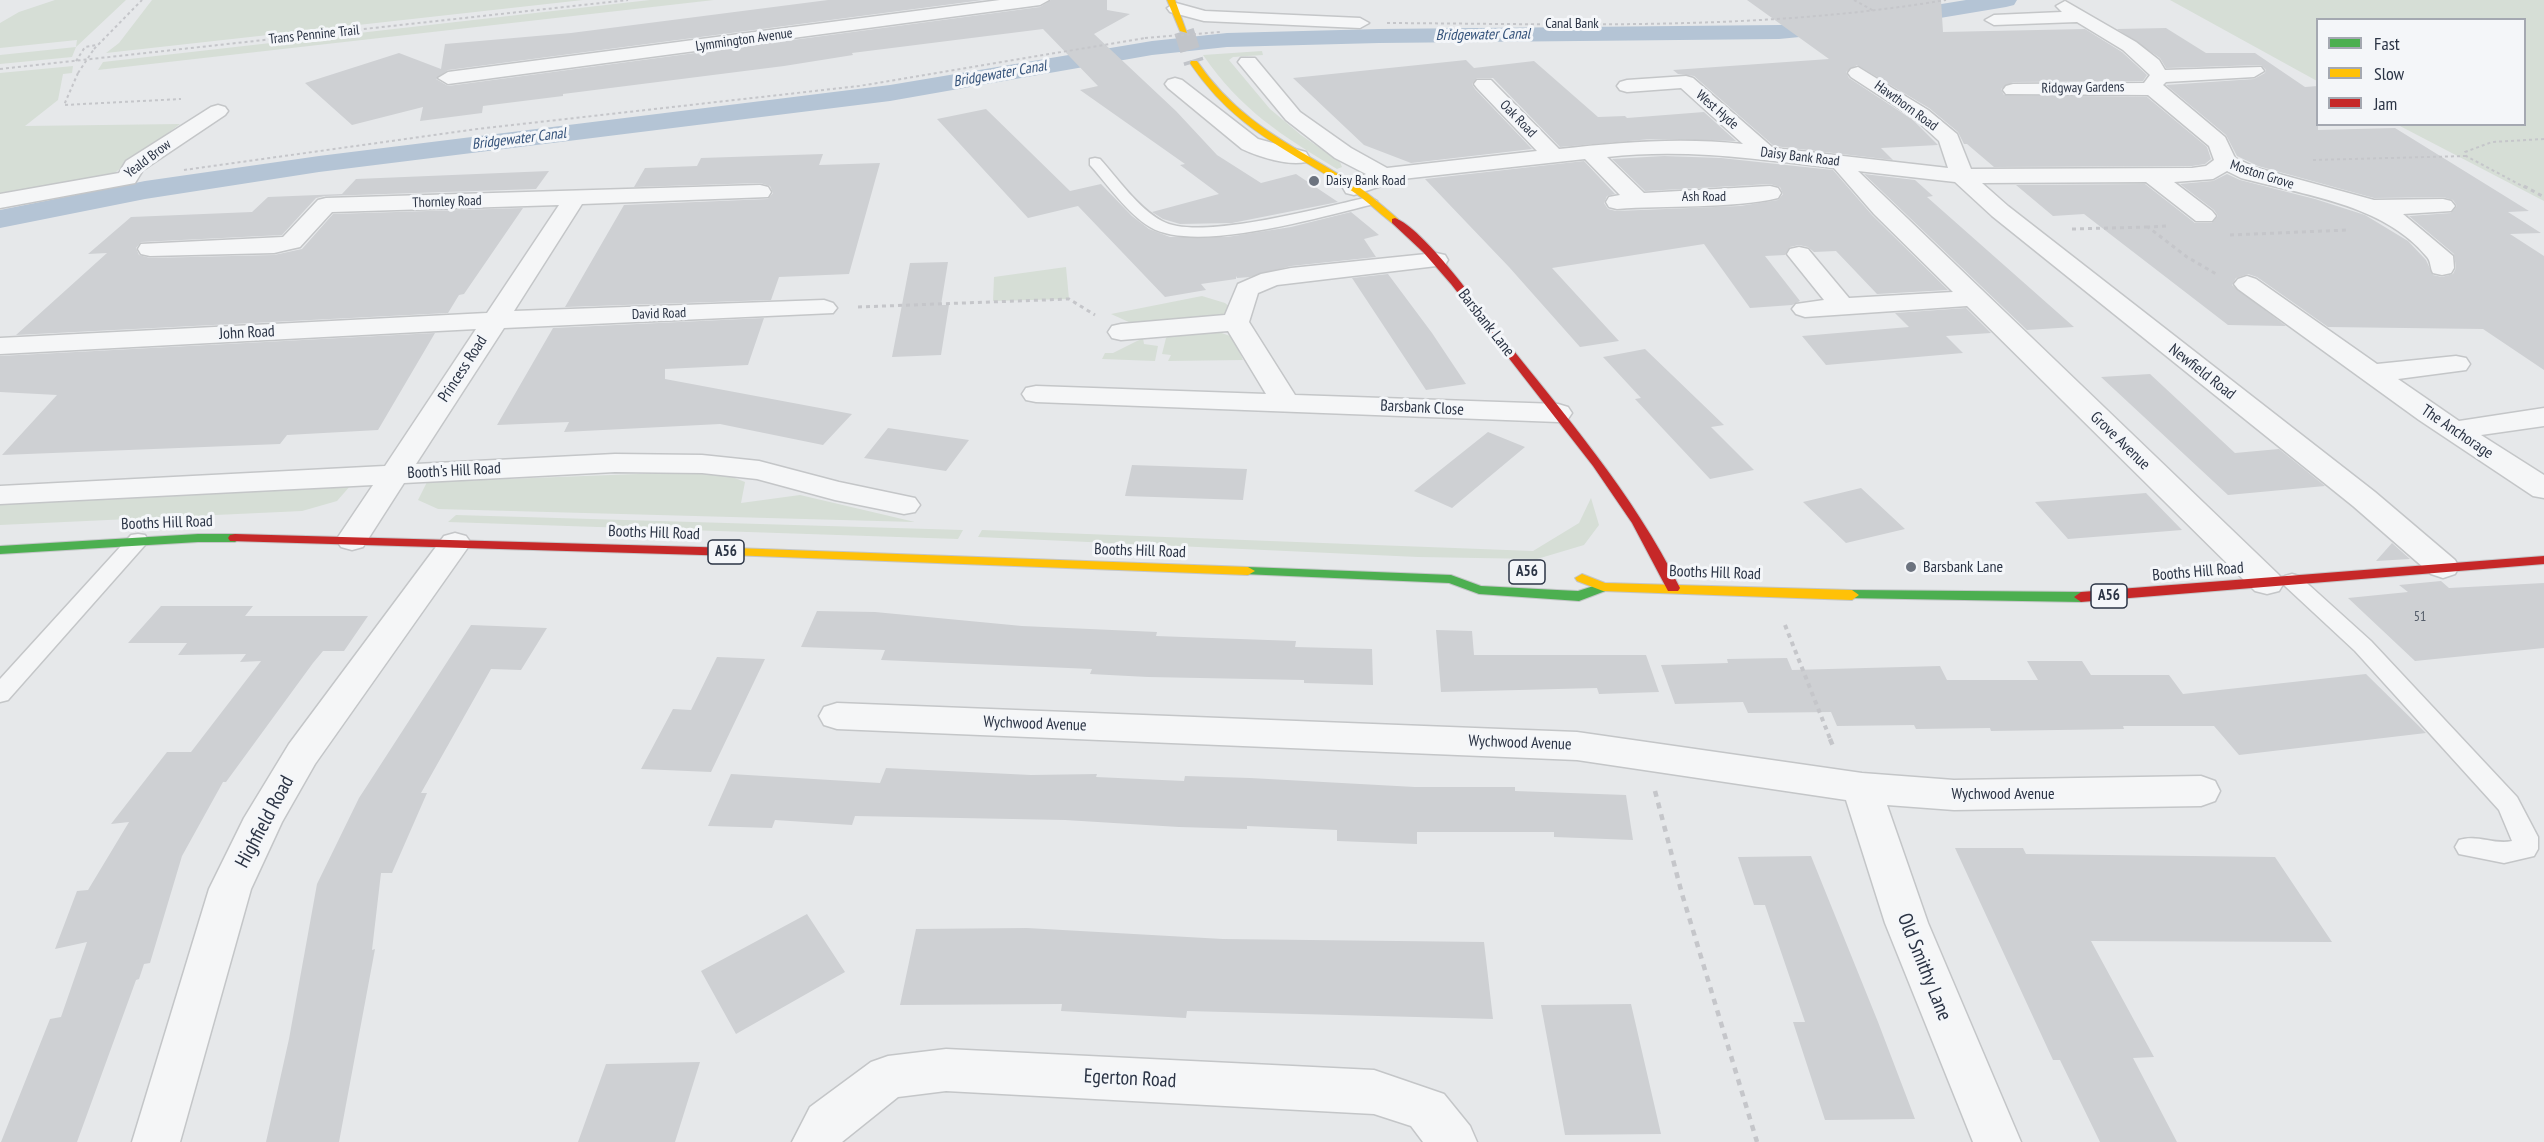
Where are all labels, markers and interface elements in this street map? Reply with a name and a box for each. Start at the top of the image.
street label: Canal Bank [1545,16,1599,32]
legend [2316,18,2526,126]
street label: Trans Pennine Trail [268,22,360,48]
street label: Lymmington Avenue [694,25,794,55]
water label: Bridgewater Canal [1436,25,1530,45]
text: Fast [2374,32,2400,55]
water label: Bridgewater Canal [952,57,1048,91]
text: Slow [2374,62,2404,85]
street label: Hawthorn Road [1871,77,1941,135]
street label: Ridgway Gardens [2041,79,2125,97]
street label: West Hyde [1692,87,1742,133]
text: Jam [2374,92,2397,115]
street label: Oak Road [1496,97,1540,141]
water label: Bridgewater Canal [471,124,567,154]
street label: Yeald Brow [122,136,174,182]
street label: Daisy Bank Road [1759,144,1841,170]
street label: Moston Grove [2228,157,2296,193]
place label: Daisy Bank Road [1326,173,1406,189]
marker: Daisy Bank Road [1307,174,1321,188]
street label: Ash Road [1682,189,1726,205]
street label: Thornley Road [412,192,482,212]
street label: Barsbank Lane [1454,286,1518,360]
street label: David Road [632,305,686,323]
street label: John Road [219,322,275,344]
street label: Princess Road [434,332,492,406]
street label: Newfield Road [2165,340,2239,404]
street label: Barsbank Close [1380,396,1464,420]
street label: The Anchorage [2417,401,2497,463]
street label: Grove Avenue [2086,408,2154,474]
street label: Booth's Hill Road [407,459,501,483]
street label: Booths Hill Road [121,512,213,534]
street label: Booths Hill Road [608,522,700,544]
road number: A56 [708,540,744,564]
street label: Booths Hill Road [1094,540,1186,562]
place label: Barsbank Lane [1923,557,2003,577]
street label: Booths Hill Road [2151,558,2245,586]
road number: A56 [1509,560,1545,584]
marker: Barsbank Lane [1904,560,1918,574]
street label: Booths Hill Road [1669,562,1761,584]
road number: A56 [2091,584,2127,608]
house number: 51 [2414,609,2426,625]
street label: Wychwood Avenue [983,713,1087,735]
street label: Wychwood Avenue [1468,732,1572,754]
street label: Highfield Road [231,772,299,872]
street label: Wychwood Avenue [1951,784,2055,804]
street label: Old Smithy Lane [1892,910,1956,1024]
street label: Egerton Road [1083,1065,1177,1093]

